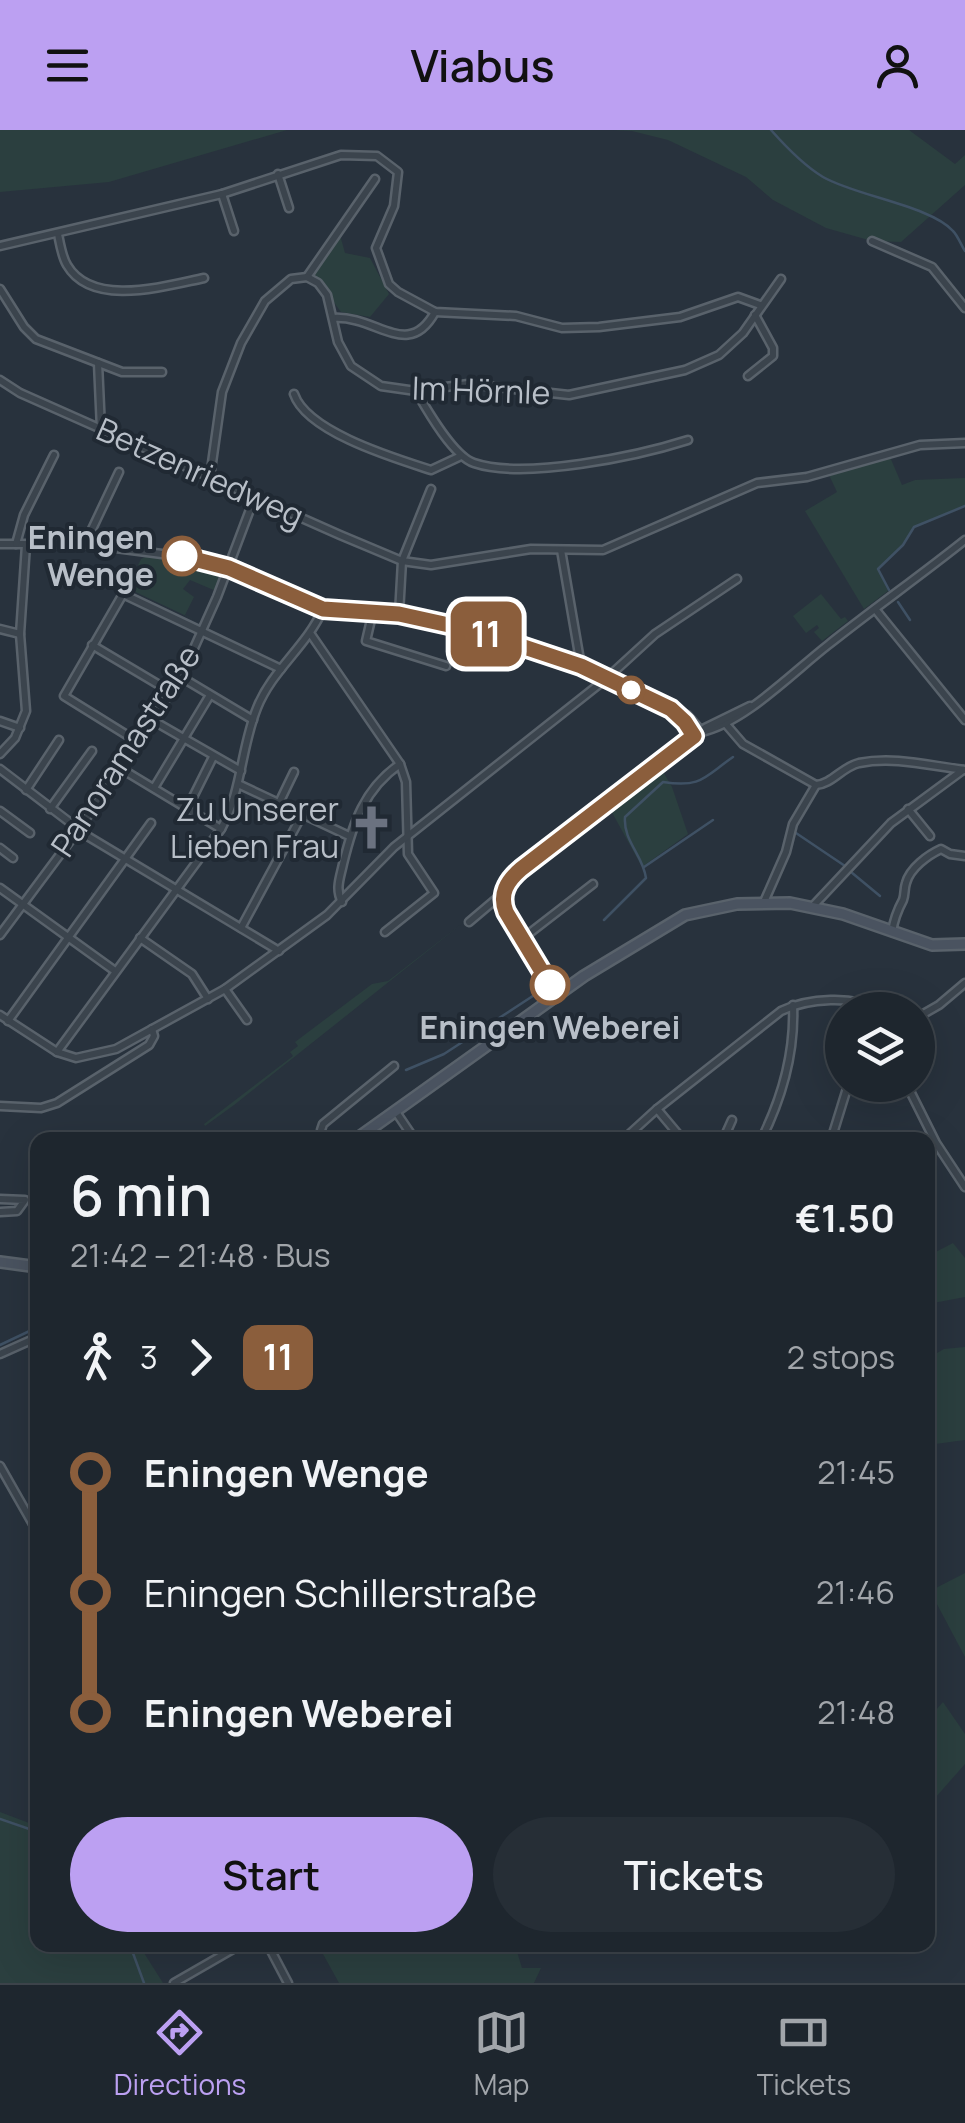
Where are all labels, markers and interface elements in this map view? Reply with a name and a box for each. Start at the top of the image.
text: Viabus [410,34,555,96]
icon: menu [40,38,95,93]
icon: person [870,38,925,93]
street label: Im Hörnle [411,366,551,414]
street label: Betzenriedweg [90,407,311,537]
place label: Eningen Wenge [28,515,154,596]
marker: Eningen Wenge [163,537,201,575]
line badge: 11 [441,602,531,666]
text: 11 [471,610,501,658]
street label: Panoramastraße [40,636,210,865]
unlabelled marker [618,677,644,703]
place label: Zu Unserer Lieben Frau [170,787,339,868]
church icon: Zu Unserer Lieben Frau [348,804,396,852]
marker: Eningen Weberei [531,966,569,1004]
map controls [825,992,935,1102]
button: layers [825,992,935,1102]
place label: Eningen Weberei [420,1005,680,1049]
text: 6 min [70,1157,212,1233]
text: €1.50 [795,1191,895,1243]
text: 21:42 – 21:48 · Bus [70,1233,331,1277]
icon: walk [70,1330,125,1385]
icon: forward [173,1330,228,1385]
text: 11 [263,1333,293,1381]
text: 3 [140,1335,158,1379]
text: 2 stops [787,1335,895,1379]
text: Eningen Wenge [144,1446,429,1498]
text: 21:45 [817,1450,895,1494]
text: Eningen Schillerstraße [144,1566,537,1618]
text: 21:46 [816,1570,895,1614]
text: Eningen Weberei [144,1686,454,1738]
text: 21:48 [817,1690,895,1734]
button: Start [70,1817,473,1932]
button: Tickets [493,1817,895,1932]
tab: Directions [114,2005,246,2103]
tab: Map [474,2005,529,2103]
tab: Tickets [757,2005,851,2103]

